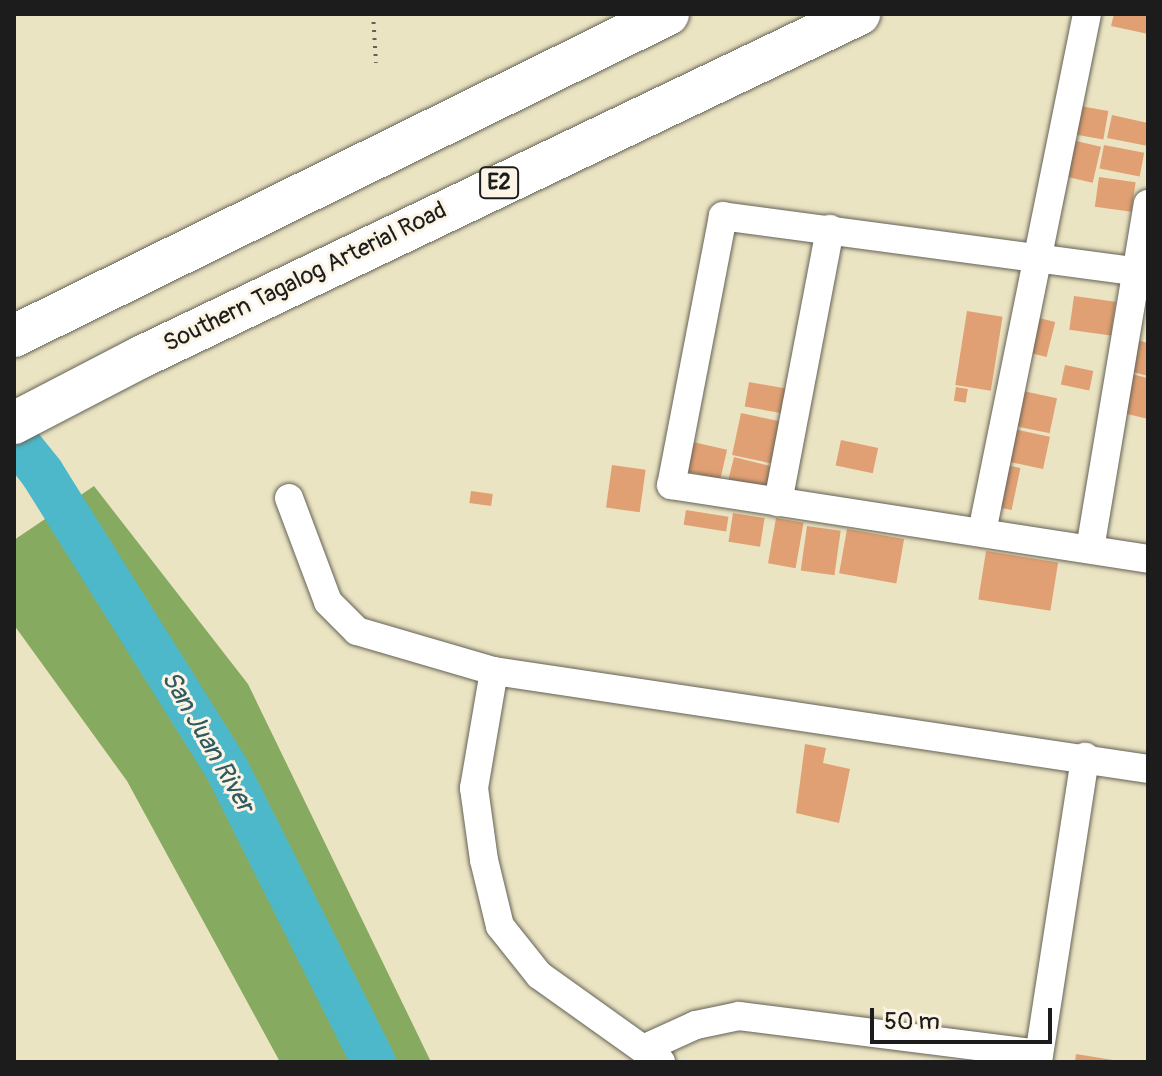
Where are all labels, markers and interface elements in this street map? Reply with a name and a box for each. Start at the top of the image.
road number: E2 [479,165,519,201]
street label: Southern Tagalog Arterial Road [159,196,451,358]
water label: San Juan River [154,666,260,818]
scale bar [874,992,1056,1042]
text: 50 m [884,1007,940,1036]

